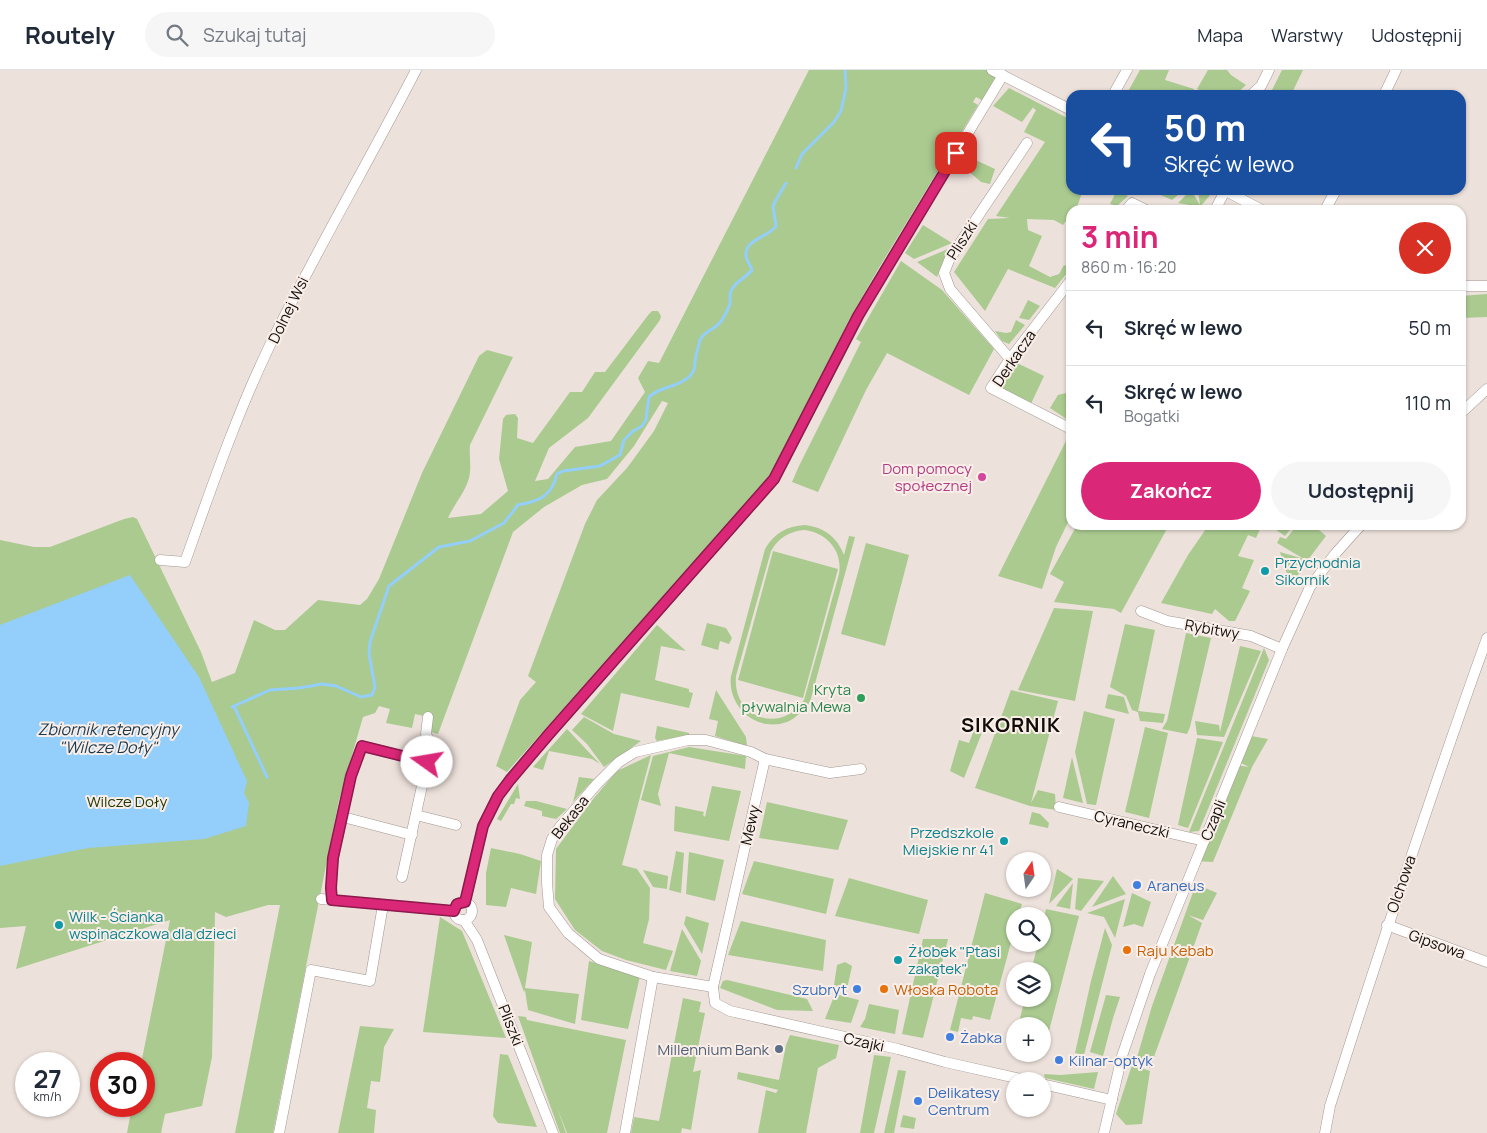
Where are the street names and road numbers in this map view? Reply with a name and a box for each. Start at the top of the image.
street label: Pliszki [942,216,982,264]
street label: Dolnej Wsi [263,273,313,347]
street label: Derkacza [987,326,1041,390]
street label: Rybitwy [1183,614,1241,644]
street label: Bekasa [546,791,594,843]
street label: Czapli [1195,796,1231,844]
street label: Mewy [735,803,765,847]
street label: Cyraneczki [1092,805,1172,843]
street label: Olchowa [1381,852,1421,916]
street label: Gipsowa [1406,924,1468,964]
street label: Pliszki [493,1001,529,1049]
street label: Czajki [842,1027,886,1057]

